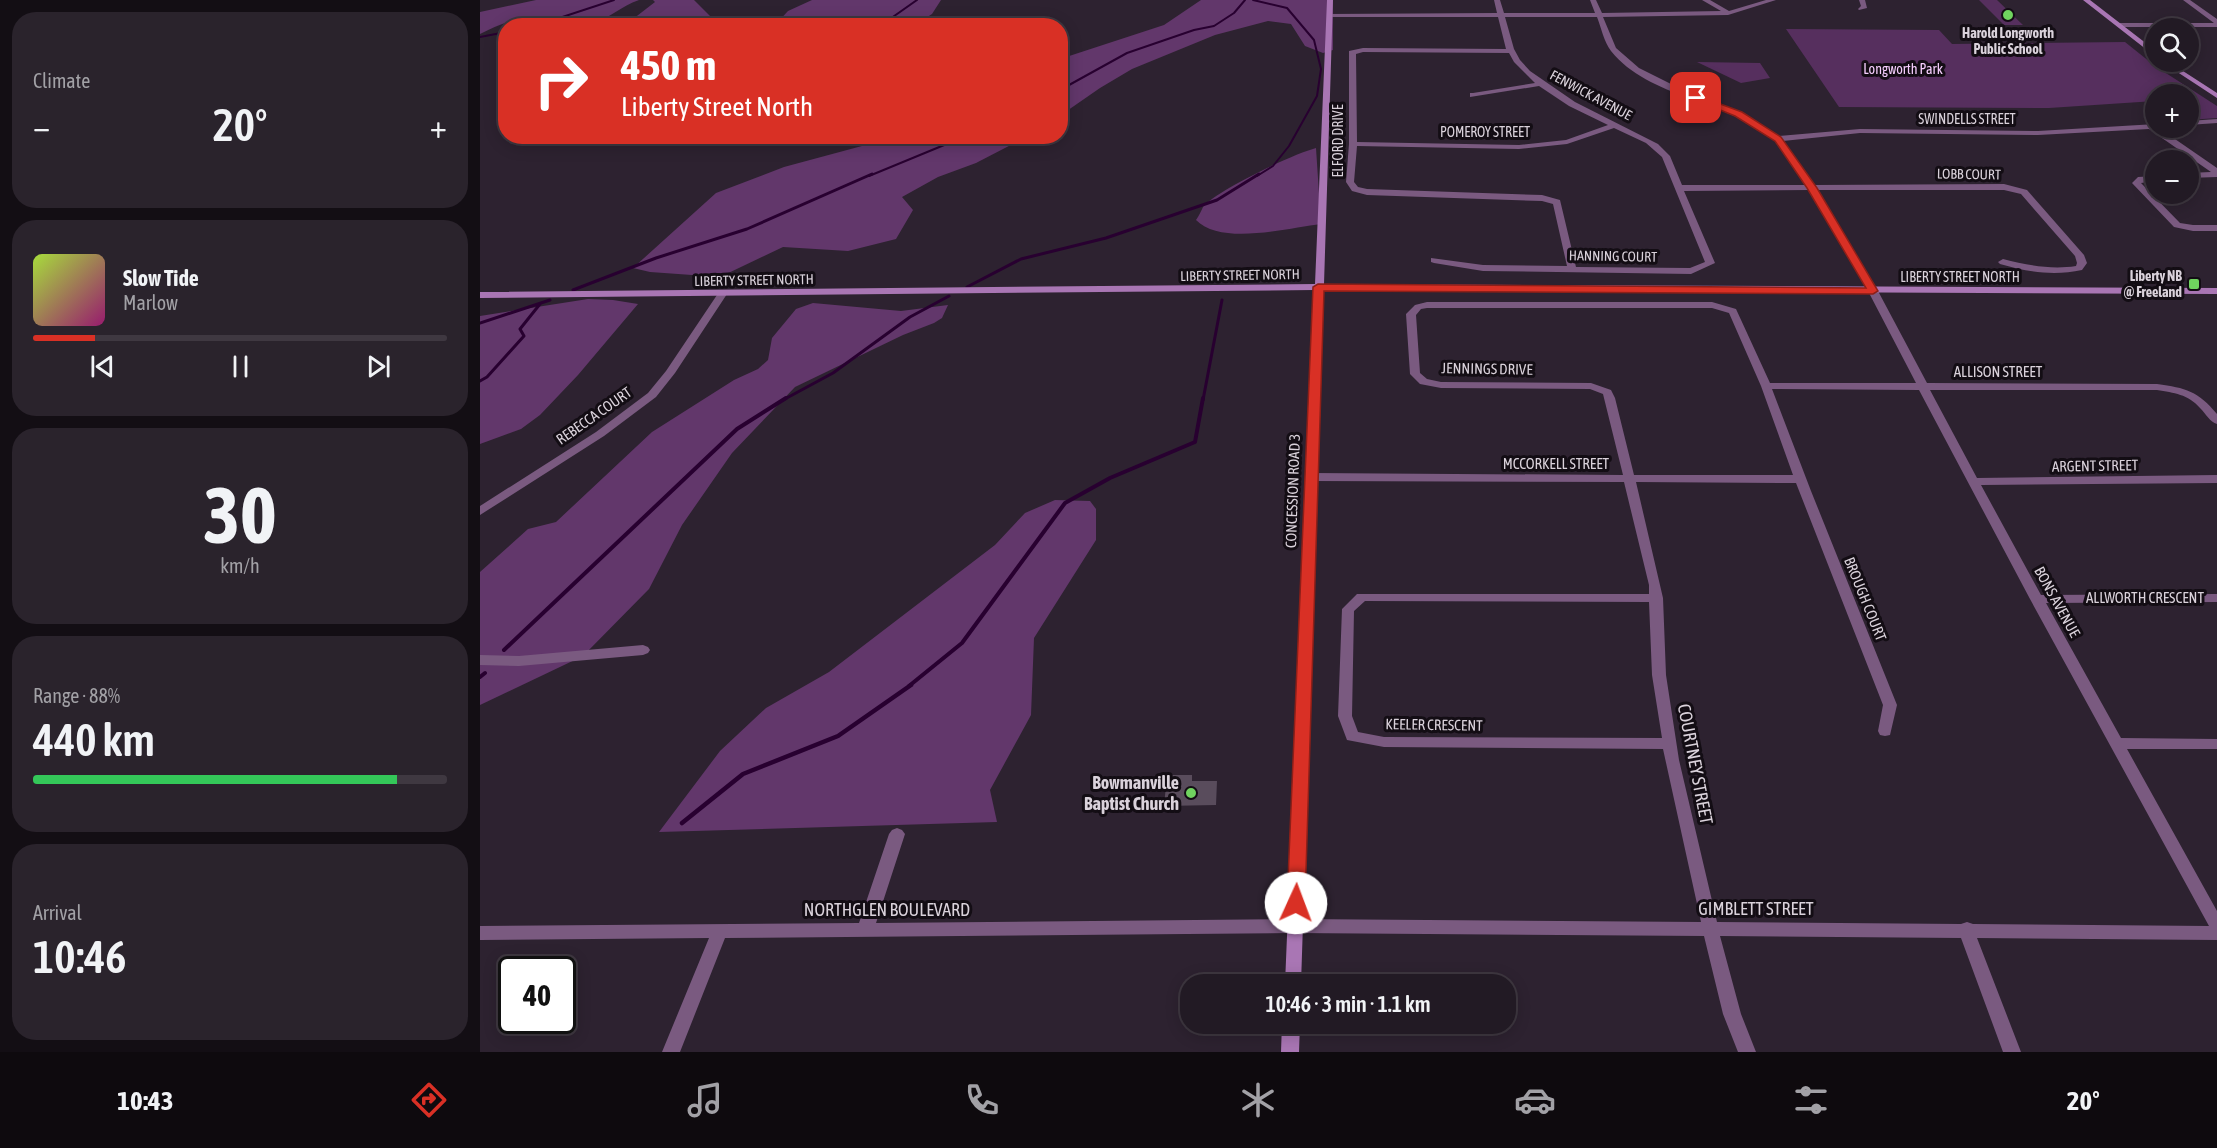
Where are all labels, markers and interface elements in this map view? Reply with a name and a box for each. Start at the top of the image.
marker: Harold Longworth Public School [2001,8,2015,22]
map controls [2145,18,2199,204]
button: search [2145,18,2199,72]
place label: Harold Longworth Public School [1962,25,2054,57]
text: 450 m [621,41,716,89]
icon: right [522,42,600,120]
park label: Longworth Park [1863,61,1943,77]
street label: FENWICK AVENUE [1547,67,1635,123]
text: Climate [33,69,90,92]
pin [1670,72,1721,123]
icon: arrive [1679,81,1712,114]
button: + [2145,84,2199,138]
text: Liberty Street North [621,91,813,122]
text: 20° [213,99,267,151]
street label: ELFORD DRIVE [1330,104,1346,178]
text: − [33,107,50,145]
text: + [430,107,447,145]
street label: SWINDELLS STREET [1918,111,2016,127]
street label: POMEROY STREET [1440,124,1530,140]
button: − [2145,150,2199,204]
street label: LOBB COURT [1937,165,2001,183]
street label: HANNING COURT [1569,247,1657,265]
text: Slow Tide [123,265,199,291]
street label: LIBERTY STREET NORTH [1180,266,1300,284]
place label: Liberty NB @ Freeland [2123,268,2182,300]
street label: LIBERTY STREET NORTH [1900,269,2020,285]
street label: LIBERTY STREET NORTH [694,271,814,289]
marker: Liberty NB @ Freeland [2187,277,2201,291]
text: Marlow [123,291,178,314]
icon: previous [86,350,119,383]
icon: pause [224,350,257,383]
icon: next [362,350,395,383]
street label: JENNINGS DRIVE [1441,359,1533,378]
street label: ALLISON STREET [1954,363,2043,380]
street label: REBECCA COURT [553,383,635,448]
street label: CONCESSION ROAD 3 [1282,434,1303,548]
street label: MCCORKELL STREET [1503,455,1610,472]
street label: ARGENT STREET [2052,456,2139,475]
text: 30 [203,470,277,560]
text: km/h [220,554,260,577]
street label: BROUGH COURT [1841,554,1890,644]
street label: BONS AVENUE [2031,564,2084,640]
street label: ALLWORTH CRESCENT [2086,589,2204,606]
text: Range · 88% [33,684,120,707]
street label: COURTNEY STREET [1674,702,1717,826]
text: 440 km [33,714,155,766]
street label: KEELER CRESCENT [1385,715,1483,734]
place label: Bowmanville Baptist Church [1084,772,1179,814]
marker: Bowmanville Baptist Church [1184,786,1198,800]
position arrow [1264,871,1328,935]
street label: GIMBLETT STREET [1698,898,1814,919]
street label: NORTHGLEN BOULEVARD [804,899,970,920]
text: Arrival [33,901,82,924]
text: 10:46 [33,931,127,983]
speed limit sign: 40 [498,956,576,1034]
text: 10:46 · 3 min · 1.1 km [1265,991,1431,1017]
icon: directions [408,1079,450,1121]
icon: music [684,1079,726,1121]
icon: phone [961,1079,1003,1121]
icon: climate [1237,1079,1279,1121]
icon: car [1514,1079,1556,1121]
icon: filters [1790,1079,1832,1121]
text: 10:43 [117,1085,173,1116]
text: 20° [2067,1085,2100,1116]

